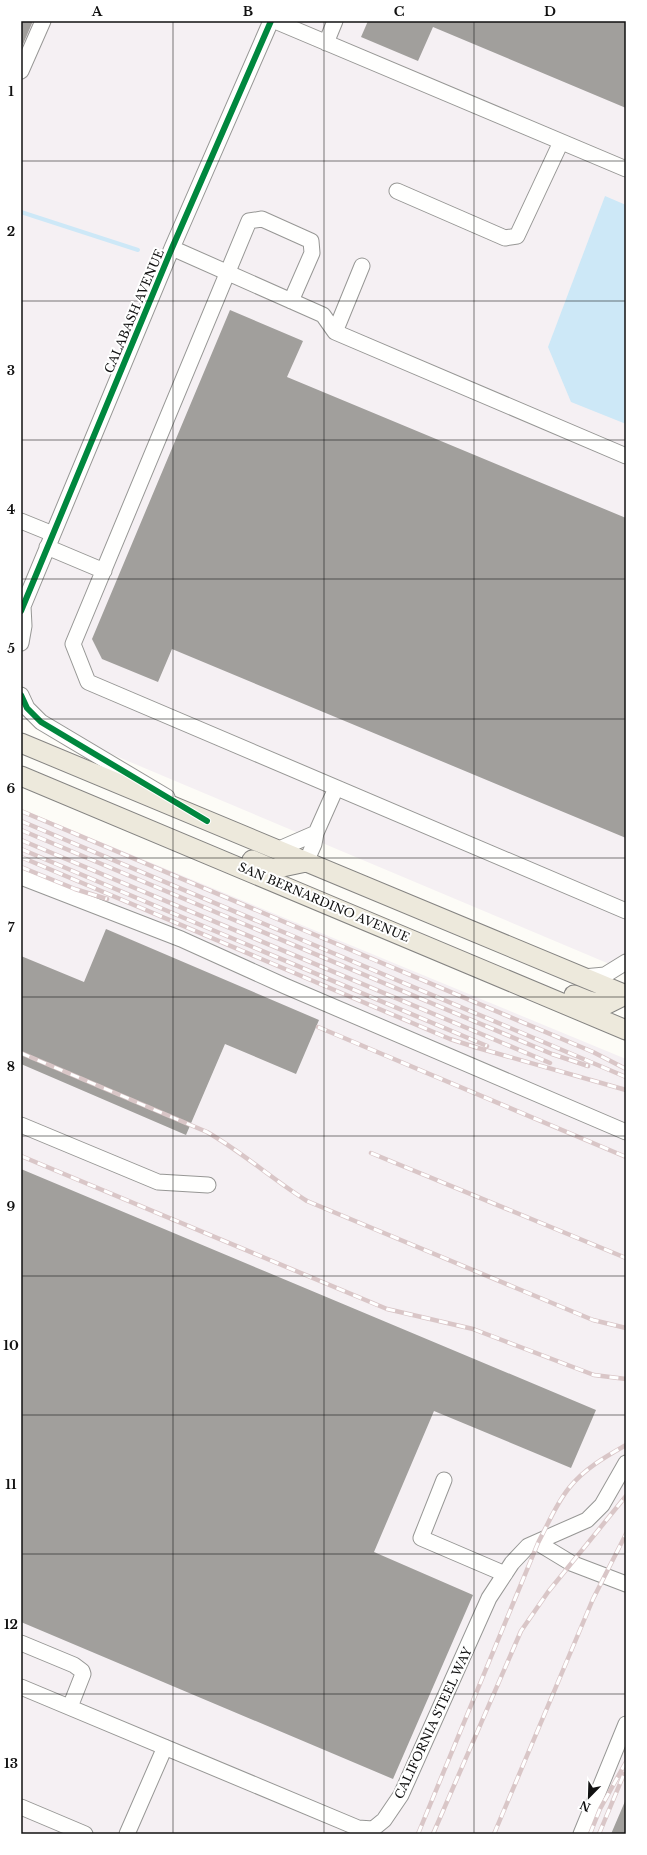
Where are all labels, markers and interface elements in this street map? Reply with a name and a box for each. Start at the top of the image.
text: A [91,3,103,20]
text: B [243,3,253,20]
text: C [394,3,405,20]
text: D [544,3,556,20]
text: 1 [8,83,14,100]
text: 2 [7,223,15,240]
street label: CALABASH AVENUE [101,246,167,375]
text: 3 [7,362,15,379]
text: 4 [7,501,16,518]
text: 5 [7,640,15,657]
text: 6 [7,780,16,797]
street label: SAN BERNARDINO AVENUE [236,859,412,945]
text: 7 [8,919,15,936]
text: 8 [7,1058,15,1075]
text: 9 [7,1198,16,1215]
text: 10 [3,1337,19,1354]
text: 11 [5,1476,17,1493]
text: 12 [4,1616,18,1633]
street label: CALIFORNIA STEEL WAY [391,1645,475,1801]
text: 13 [4,1755,18,1772]
north arrow [569,1777,609,1817]
text: N [577,1797,593,1815]

